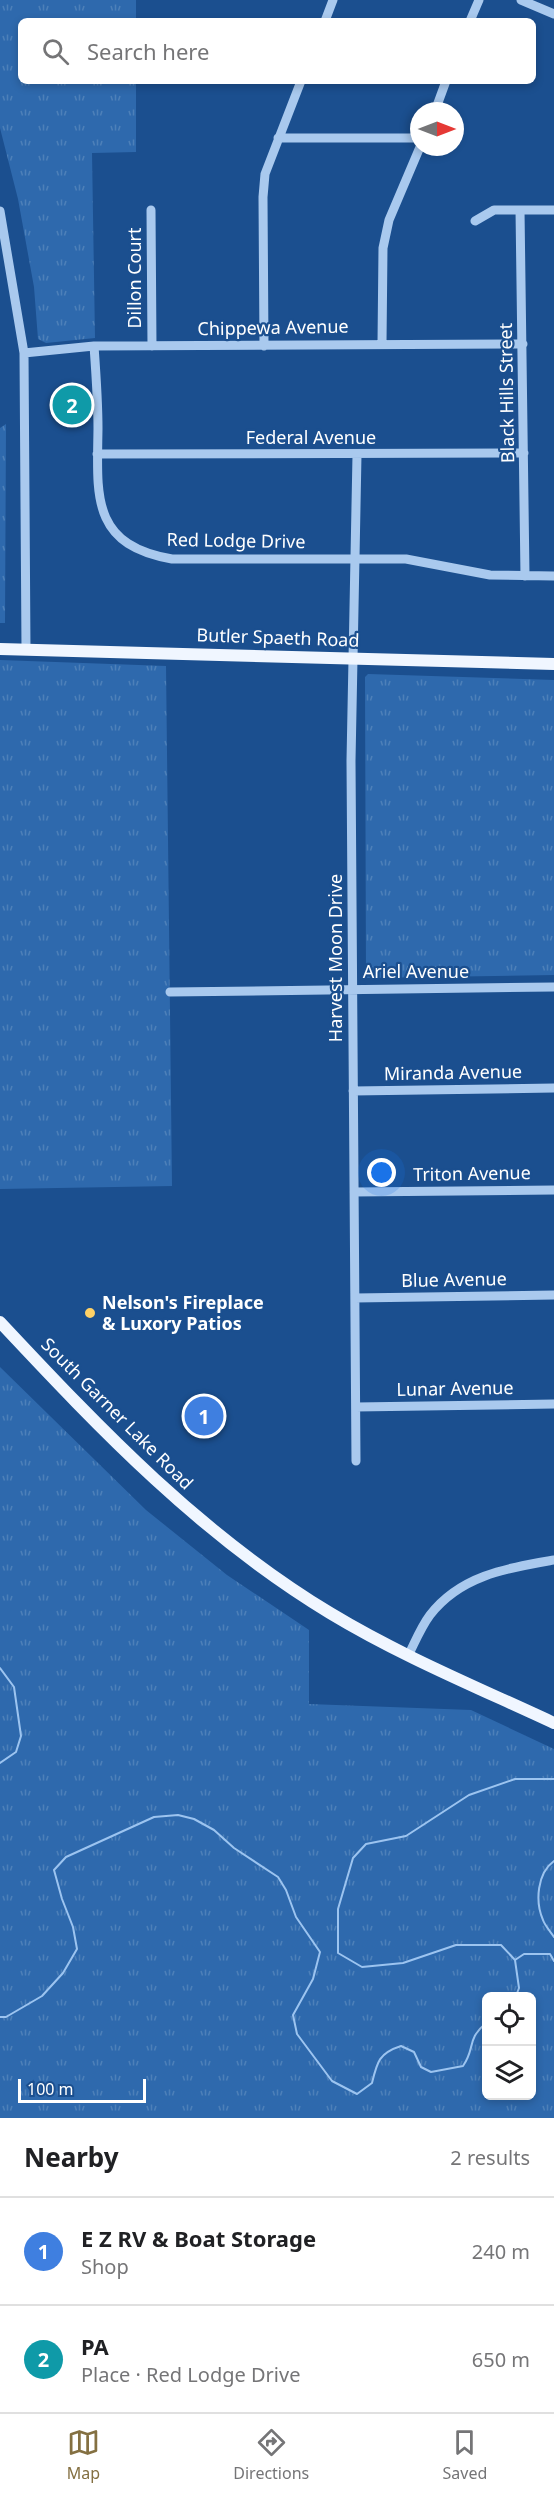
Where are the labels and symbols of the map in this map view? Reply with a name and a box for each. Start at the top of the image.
north arrow [410,102,464,156]
street label: Dillon Court [122,227,146,329]
street label: Chippewa Avenue [197,314,349,340]
street label: Black Hills Street [493,322,519,463]
pin: 2 [52,382,92,428]
street label: Federal Avenue [246,425,376,449]
street label: Red Lodge Drive [166,527,306,553]
street label: Butler Spaeth Road [196,622,360,652]
street label: Harvest Moon Drive [323,874,347,1042]
street label: Ariel Avenue [363,959,469,983]
street label: Miranda Avenue [384,1059,522,1085]
your location [367,1158,396,1187]
street label: Triton Avenue [413,1160,531,1186]
street label: Blue Avenue [401,1266,507,1292]
place label: Nelson's Fireplace & Luxory Patios [102,1290,264,1335]
marker: Nelson's Fireplace & Luxory Patios [83,1306,97,1320]
street label: South Garner Lake Road [37,1332,199,1494]
street label: Lunar Avenue [396,1375,514,1401]
pin: 1 [184,1394,224,1438]
scale bar [18,2076,146,2104]

